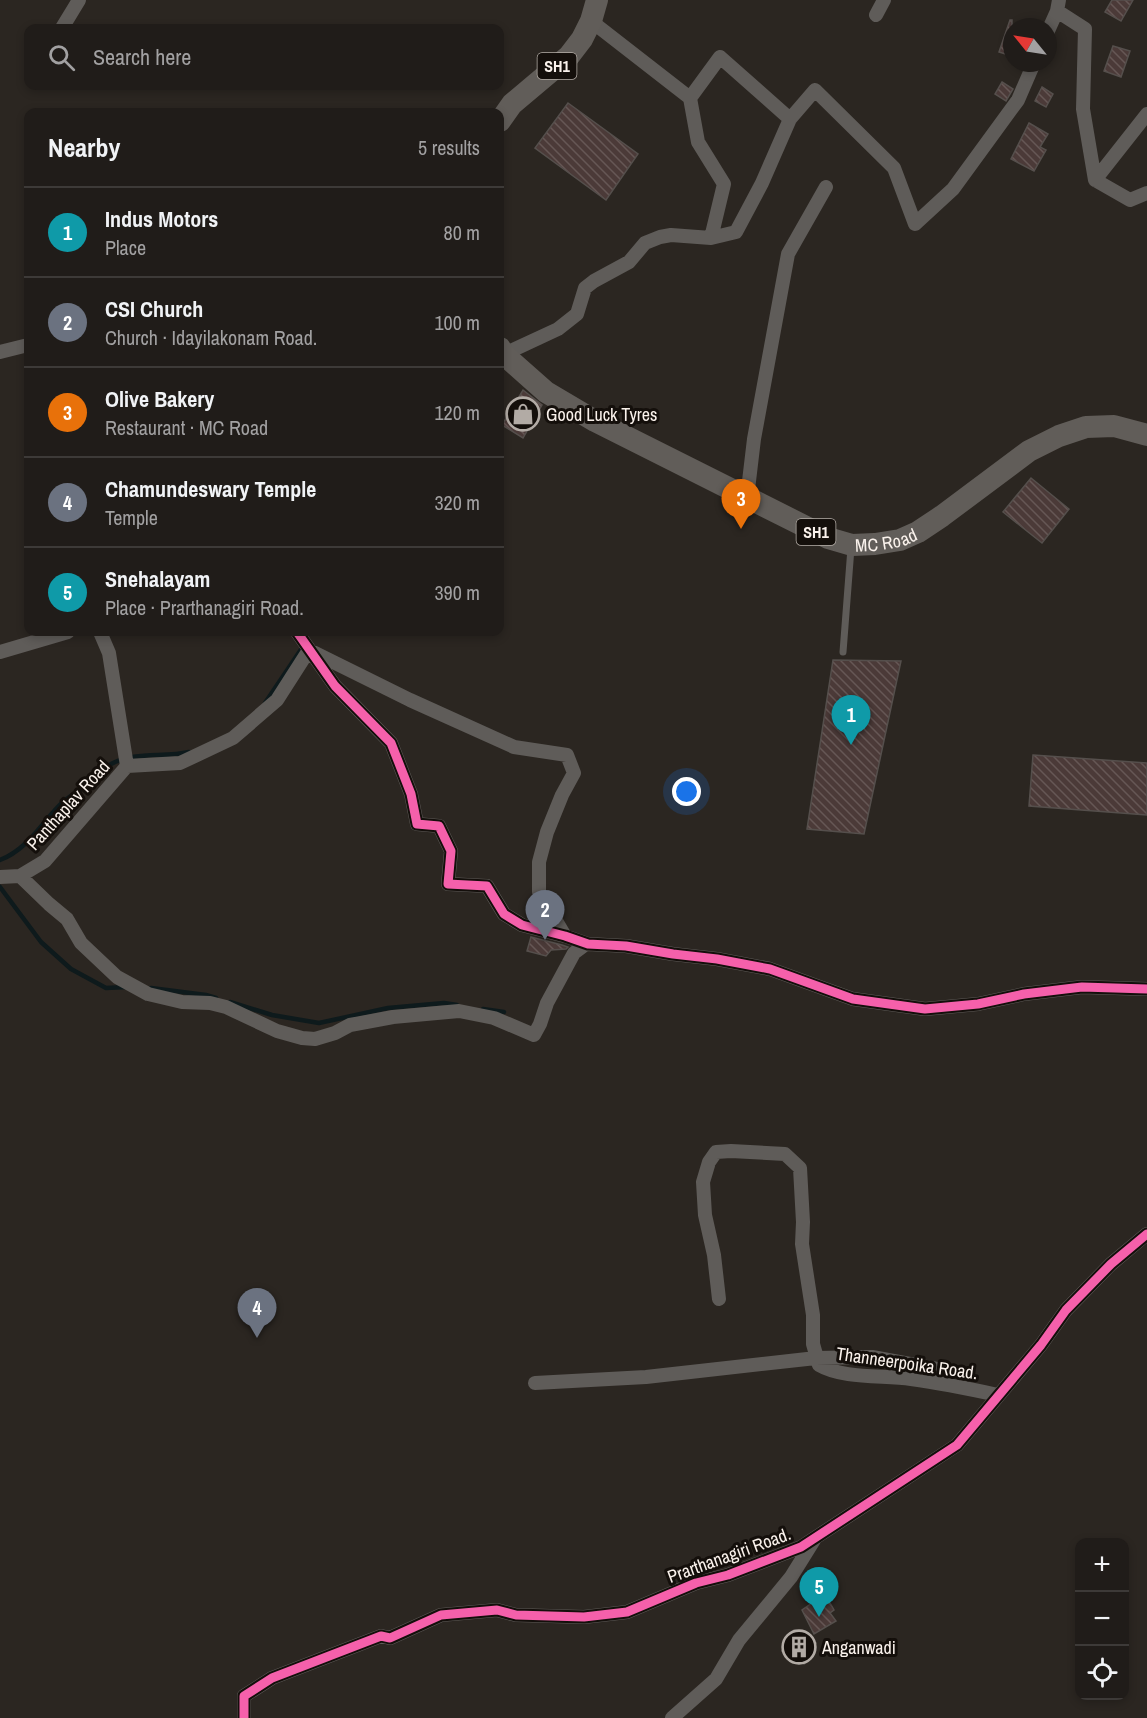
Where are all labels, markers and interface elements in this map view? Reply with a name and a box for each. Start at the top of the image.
north arrow [1003,18,1057,72]
search box [24,24,504,90]
icon: search [45,41,78,74]
text: Search here [93,42,191,72]
road number: SH1 [538,53,576,79]
text: Nearby [48,130,120,165]
text: 5 results [418,134,480,161]
text: Indus Motors [105,204,218,234]
text: 1 [63,219,72,246]
text: 80 m [444,219,480,246]
text: Place [105,234,146,261]
text: CSI Church [105,294,203,324]
text: 2 [63,309,72,336]
text: 100 m [434,309,480,336]
text: Church · Idayilakonam Road. [105,324,317,351]
text: Olive Bakery [105,384,214,414]
shop icon: Good Luck Tyres [505,396,541,432]
text: 3 [63,399,72,426]
text: 120 m [434,399,480,426]
place label: Good Luck Tyres [546,402,657,427]
text: Restaurant · MC Road [105,414,268,441]
text: Chamundeswary Temple [105,474,316,504]
pin: 3 [722,480,760,529]
text: 4 [63,489,72,516]
text: 320 m [434,489,480,516]
text: Temple [105,504,158,531]
road number: SH1 [796,519,836,545]
street label: MC Road [855,522,921,557]
text: Snehalayam [105,564,210,594]
text: 5 [63,579,72,606]
text: 390 m [434,579,480,606]
text: Place · Prarthanagiri Road. [105,594,304,621]
pin: 1 [832,696,870,745]
street label: Panthaplav Road [21,755,115,855]
your location [672,777,701,806]
pin: 2 [526,890,564,940]
pin: 4 [238,1288,276,1338]
street label: Thanneerpoika Road. [835,1341,979,1385]
street label: Prarthanagiri Road. [664,1521,794,1589]
map controls [1075,1538,1129,1700]
button: + [1075,1538,1129,1592]
pin: 5 [800,1568,838,1617]
button: − [1075,1592,1129,1646]
building icon: Anganwadi [781,1629,817,1665]
place label: Anganwadi [821,1635,896,1660]
button: locate [1075,1646,1129,1700]

